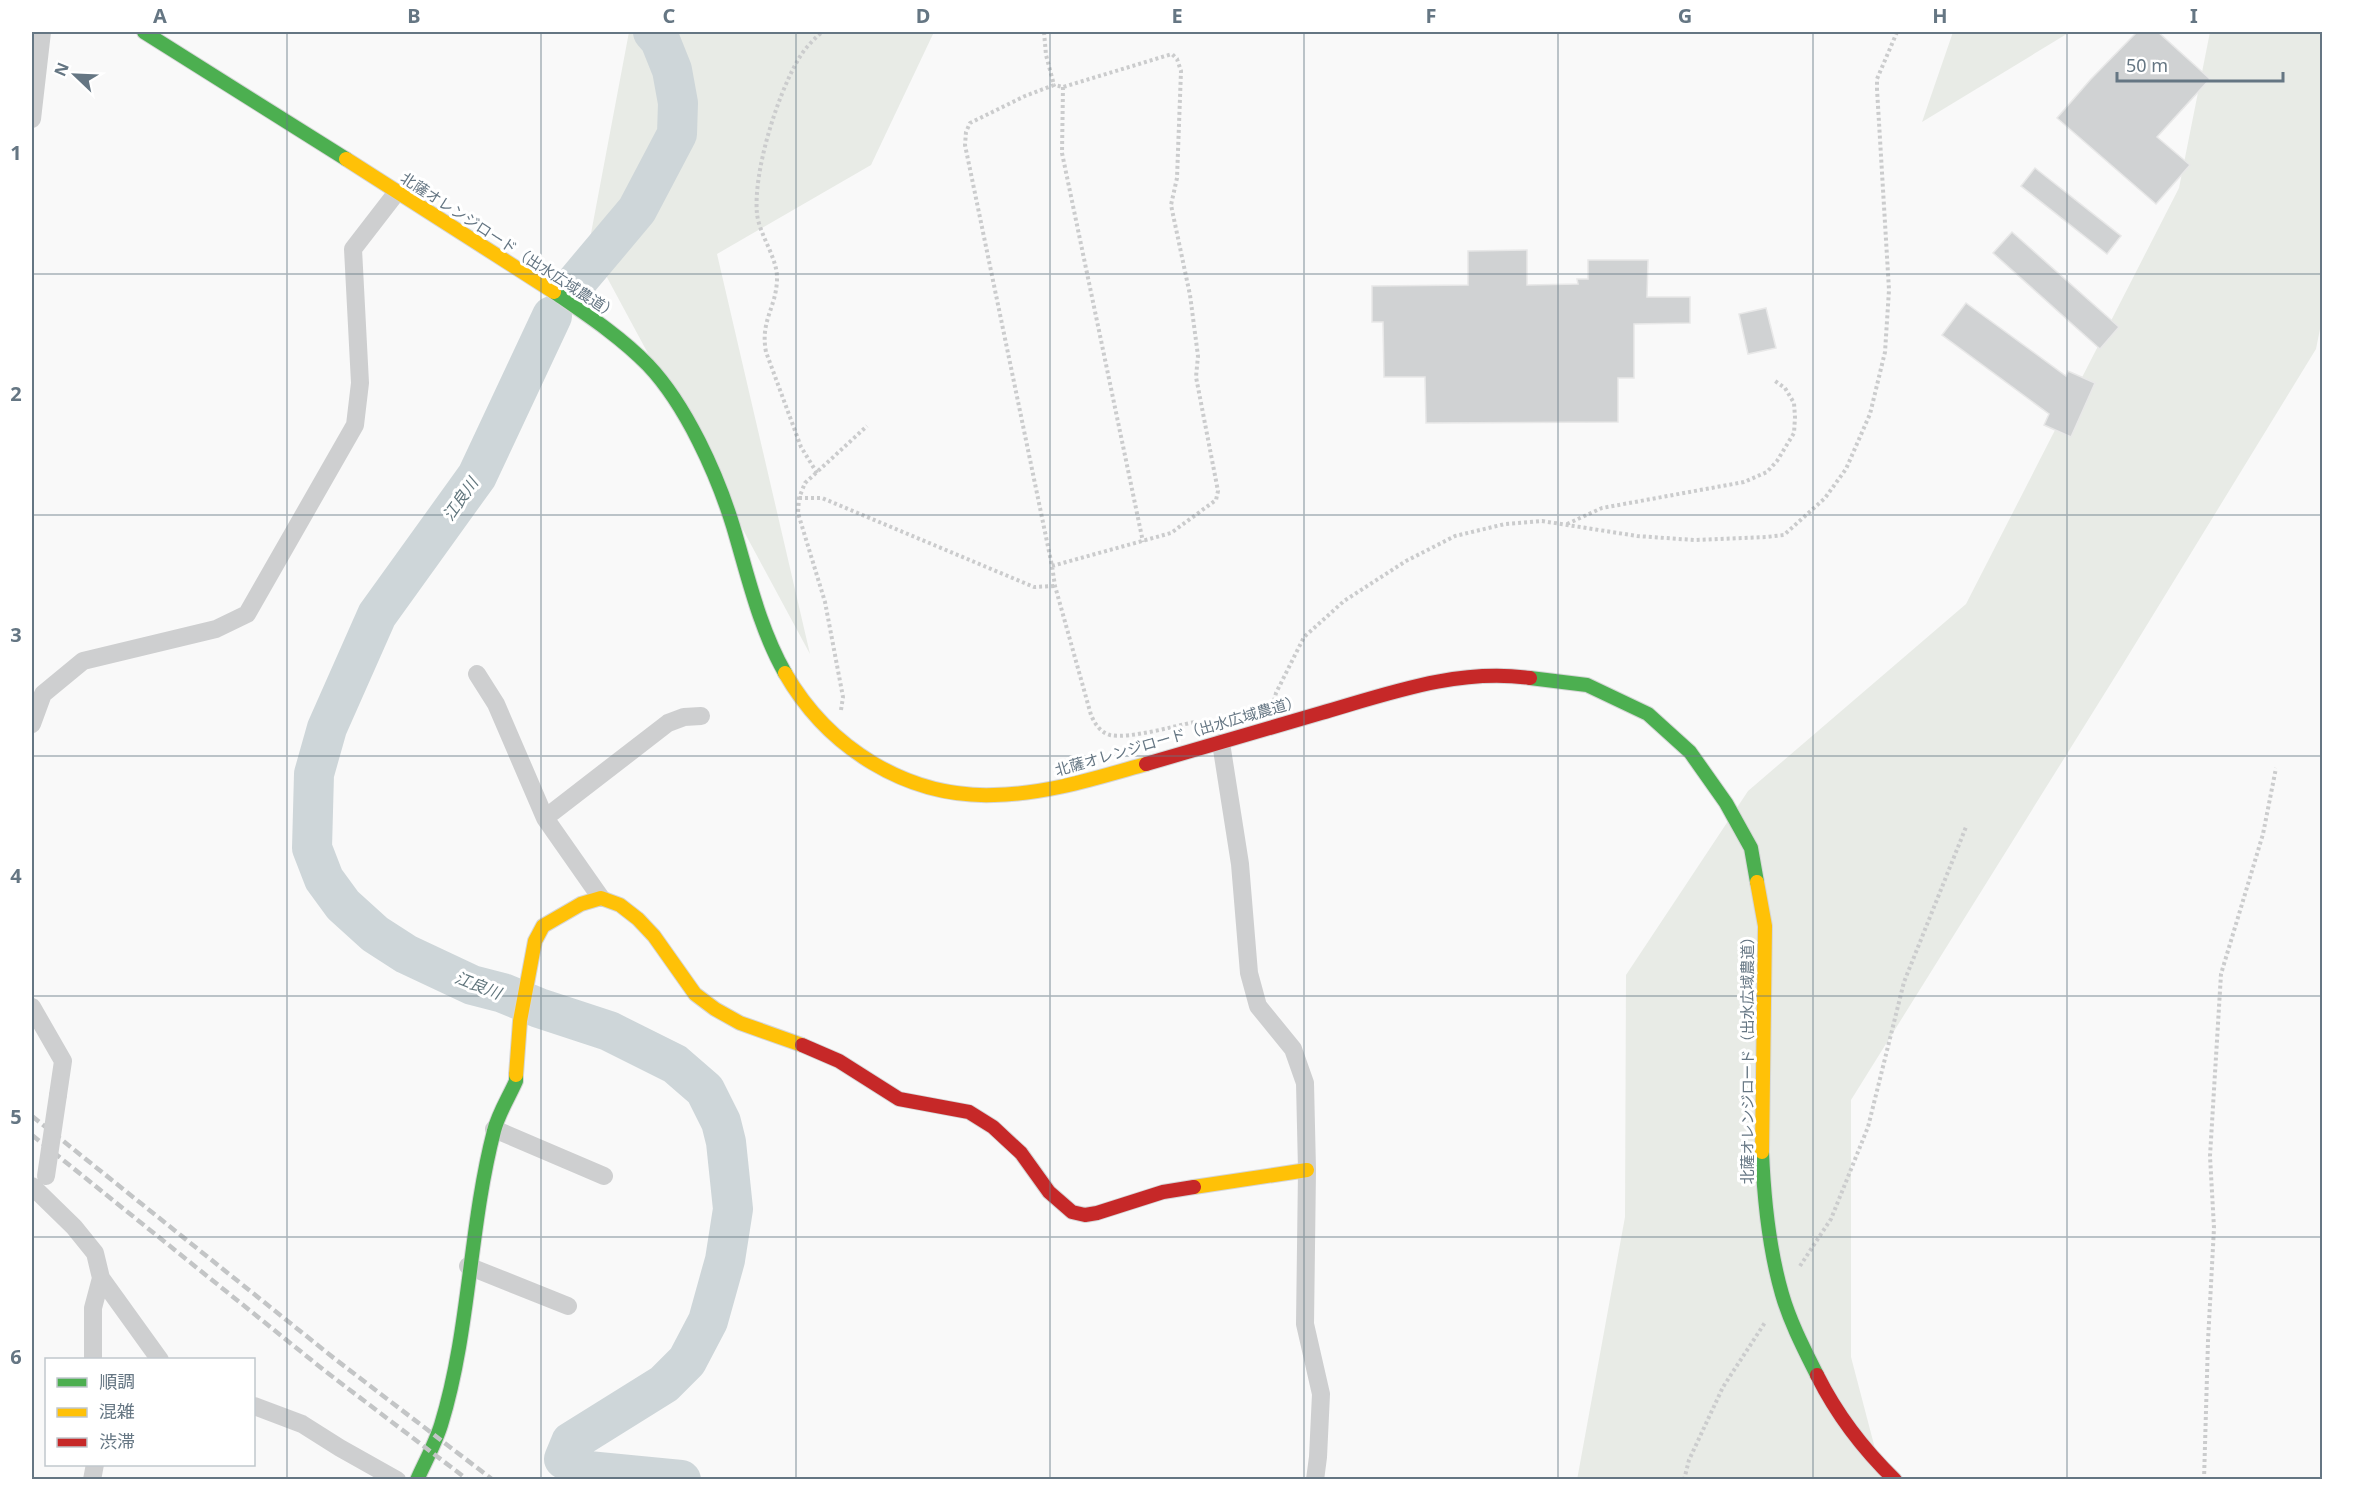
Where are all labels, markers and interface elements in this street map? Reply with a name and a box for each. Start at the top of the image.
text: A [153,2,167,29]
text: B [407,2,421,29]
text: C [663,2,676,29]
text: D [916,2,930,29]
text: E [1171,2,1183,29]
text: F [1426,2,1436,29]
text: G [1678,2,1692,29]
text: H [1932,2,1948,29]
text: I [2190,2,2198,29]
north arrow [45,45,105,105]
scale bar [2117,45,2284,83]
text: 50 m [2126,53,2168,77]
text: N [49,59,74,79]
text: 1 [10,139,22,166]
street label: 北薩オレンジロード（出水広域農道） [397,167,622,323]
text: 2 [10,380,22,407]
water label: 江良川 [437,471,484,525]
text: 3 [10,621,22,648]
street label: 北薩オレンジロード（出水広域農道） [1052,690,1303,780]
text: 4 [10,862,22,889]
street label: 北薩オレンジロード（出水広域農道） [1737,929,1757,1185]
water label: 江良川 [452,966,506,1005]
text: 5 [10,1103,22,1130]
text: 6 [10,1343,22,1370]
legend [45,1358,255,1466]
text: 順調 [99,1369,135,1393]
text: 混雑 [99,1399,135,1423]
text: 渋滞 [99,1429,135,1453]

